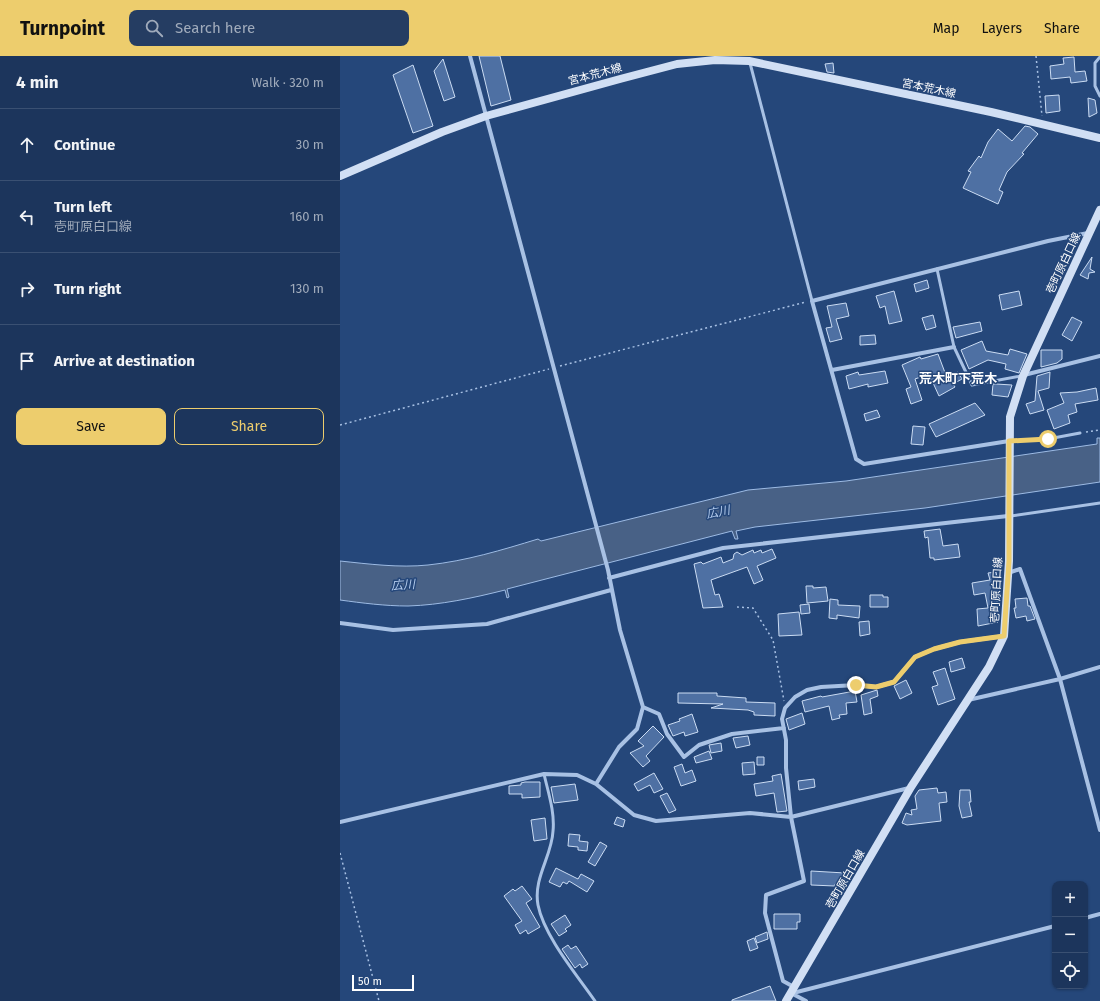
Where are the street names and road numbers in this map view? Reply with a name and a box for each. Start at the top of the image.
street label: 宮本荒木線 [567,61,623,88]
street label: 宮本荒木線 [901,76,957,101]
street label: 壱町原白口線 [1044,231,1083,296]
street label: 壱町原白口線 [988,557,1005,623]
street label: 壱町原白口線 [823,847,868,911]

